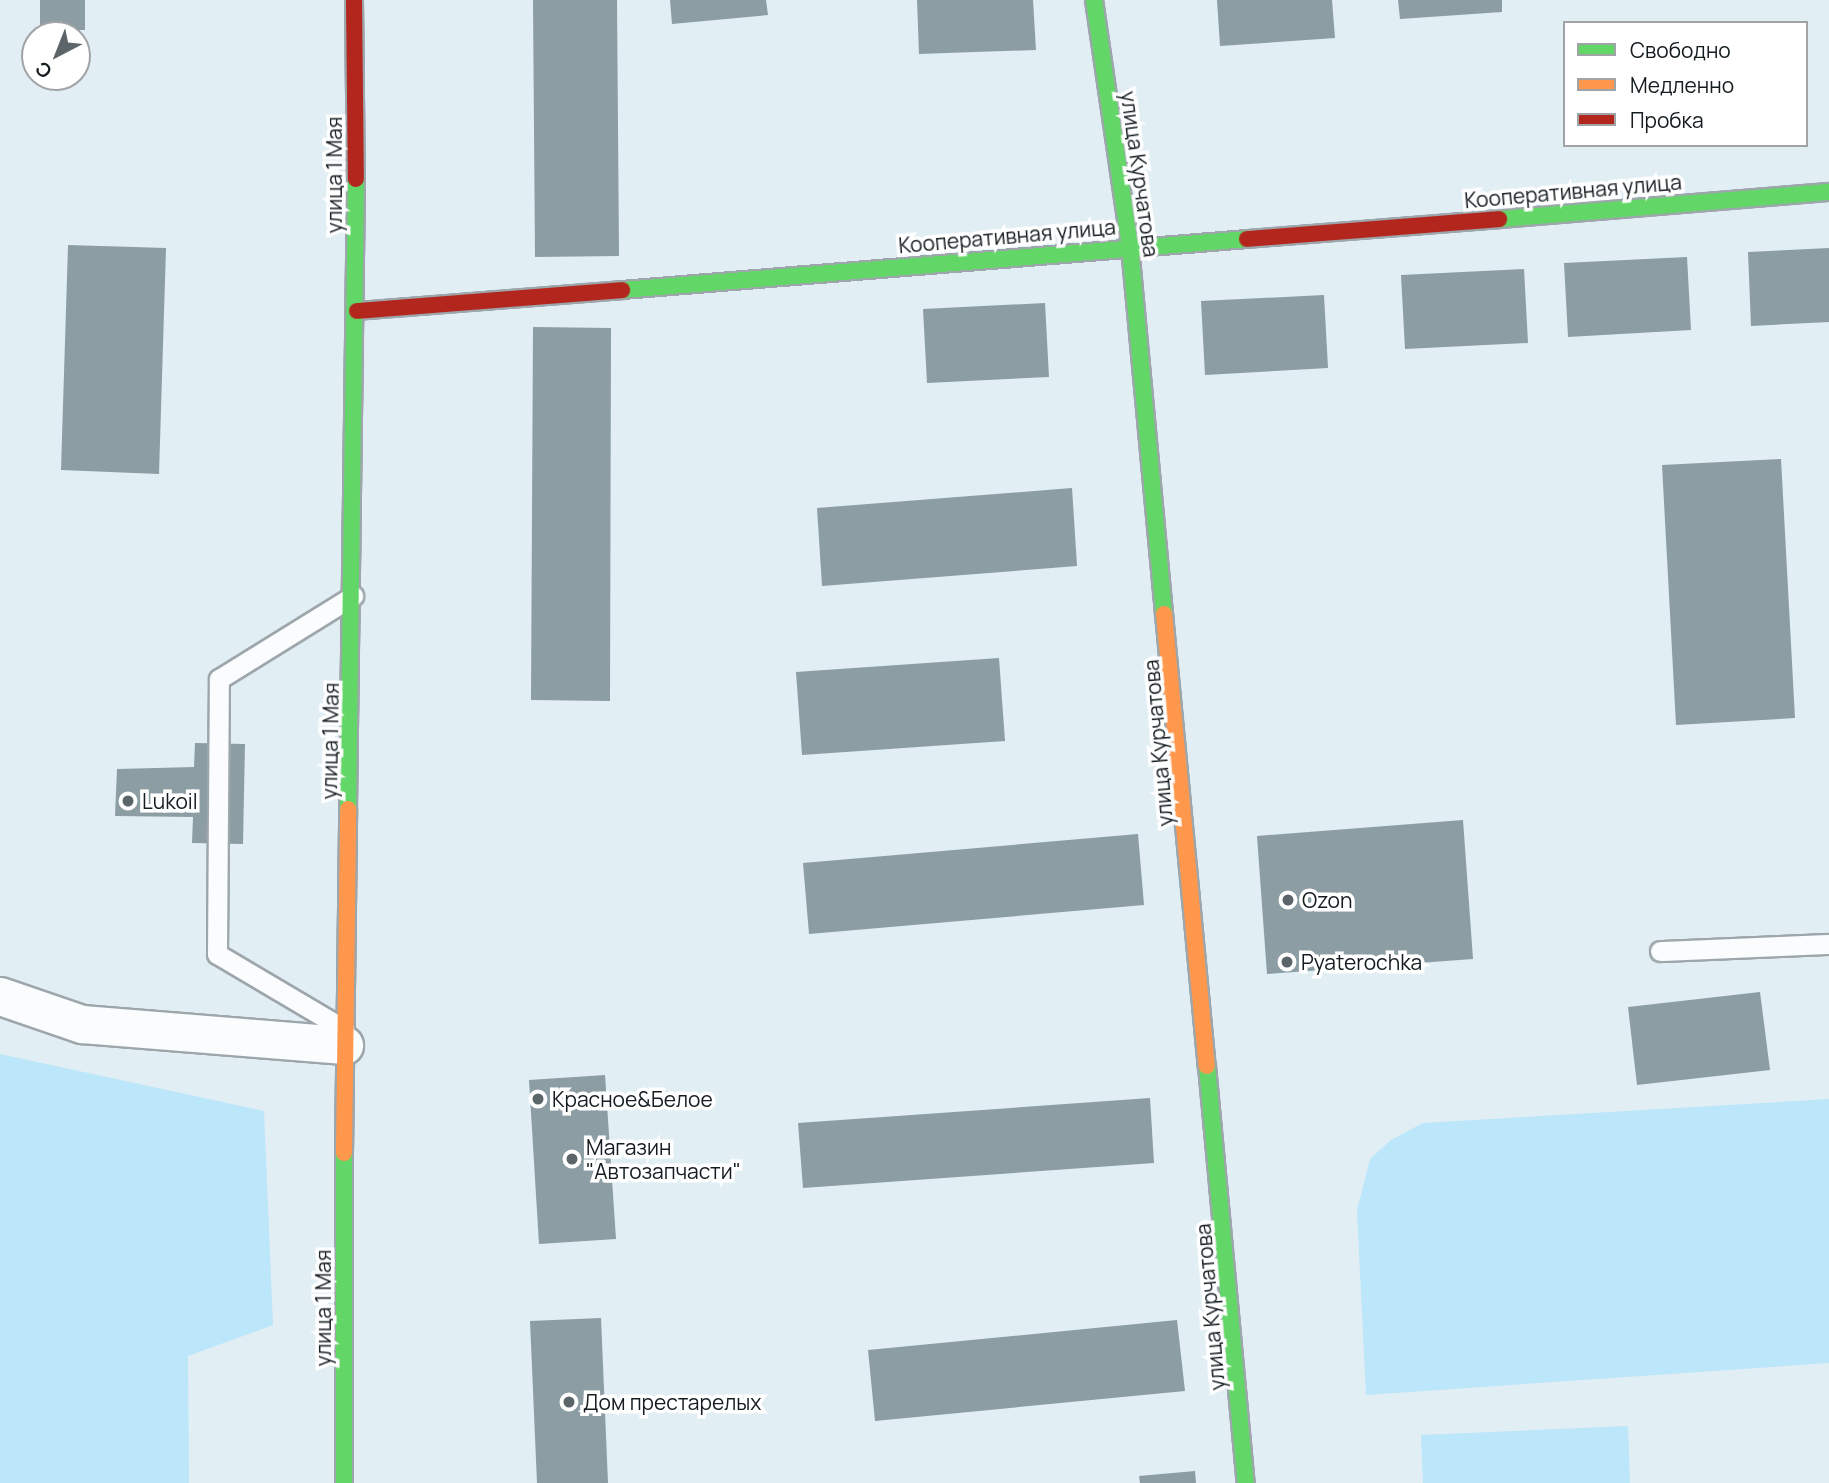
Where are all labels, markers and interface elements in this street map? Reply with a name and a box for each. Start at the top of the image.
north arrow [21,21,91,91]
legend [1563,21,1808,147]
text: Свободно [1630,36,1731,64]
text: С [29,56,57,84]
text: Медленно [1630,71,1734,99]
street label: улица Курчатова [1116,89,1164,259]
text: Пробка [1630,106,1704,134]
street label: улица 1 Мая [321,117,347,233]
street label: Кооперативная улица [1463,169,1683,213]
street label: Кооперативная улица [897,214,1117,258]
street label: улица Курчатова [1138,659,1178,827]
street label: улица 1 Мая [316,682,344,800]
place label: Lukoil [142,788,198,814]
marker: Lukoil [120,793,136,809]
place label: Ozon [1302,887,1352,913]
marker: Ozon [1280,892,1296,908]
place label: Pyaterochka [1301,949,1422,975]
marker: Pyaterochka [1279,954,1295,970]
place label: Красное&Белое [552,1086,713,1112]
marker: Красное&Белое [530,1091,546,1107]
place label: Магазин "Автозапчасти" [586,1134,741,1184]
marker: Магазин "Автозапчасти" [564,1151,580,1167]
street label: улица Курчатова [1190,1223,1230,1391]
street label: улица 1 Мая [310,1250,336,1366]
place label: Дом престарелых [583,1389,761,1415]
marker: Дом престарелых [561,1394,577,1410]

